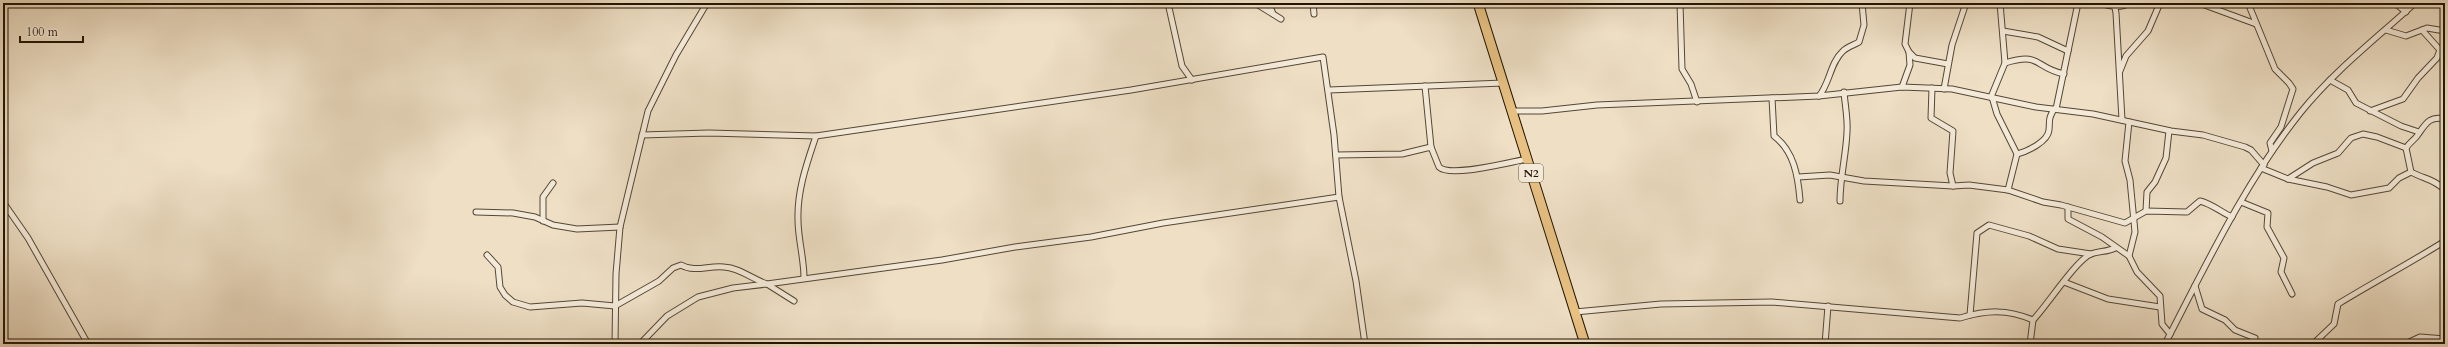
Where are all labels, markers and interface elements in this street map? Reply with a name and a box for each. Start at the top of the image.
scale bar [20,18,83,44]
text: 100 m [26,24,59,40]
road number: N2 [1519,164,1543,182]

